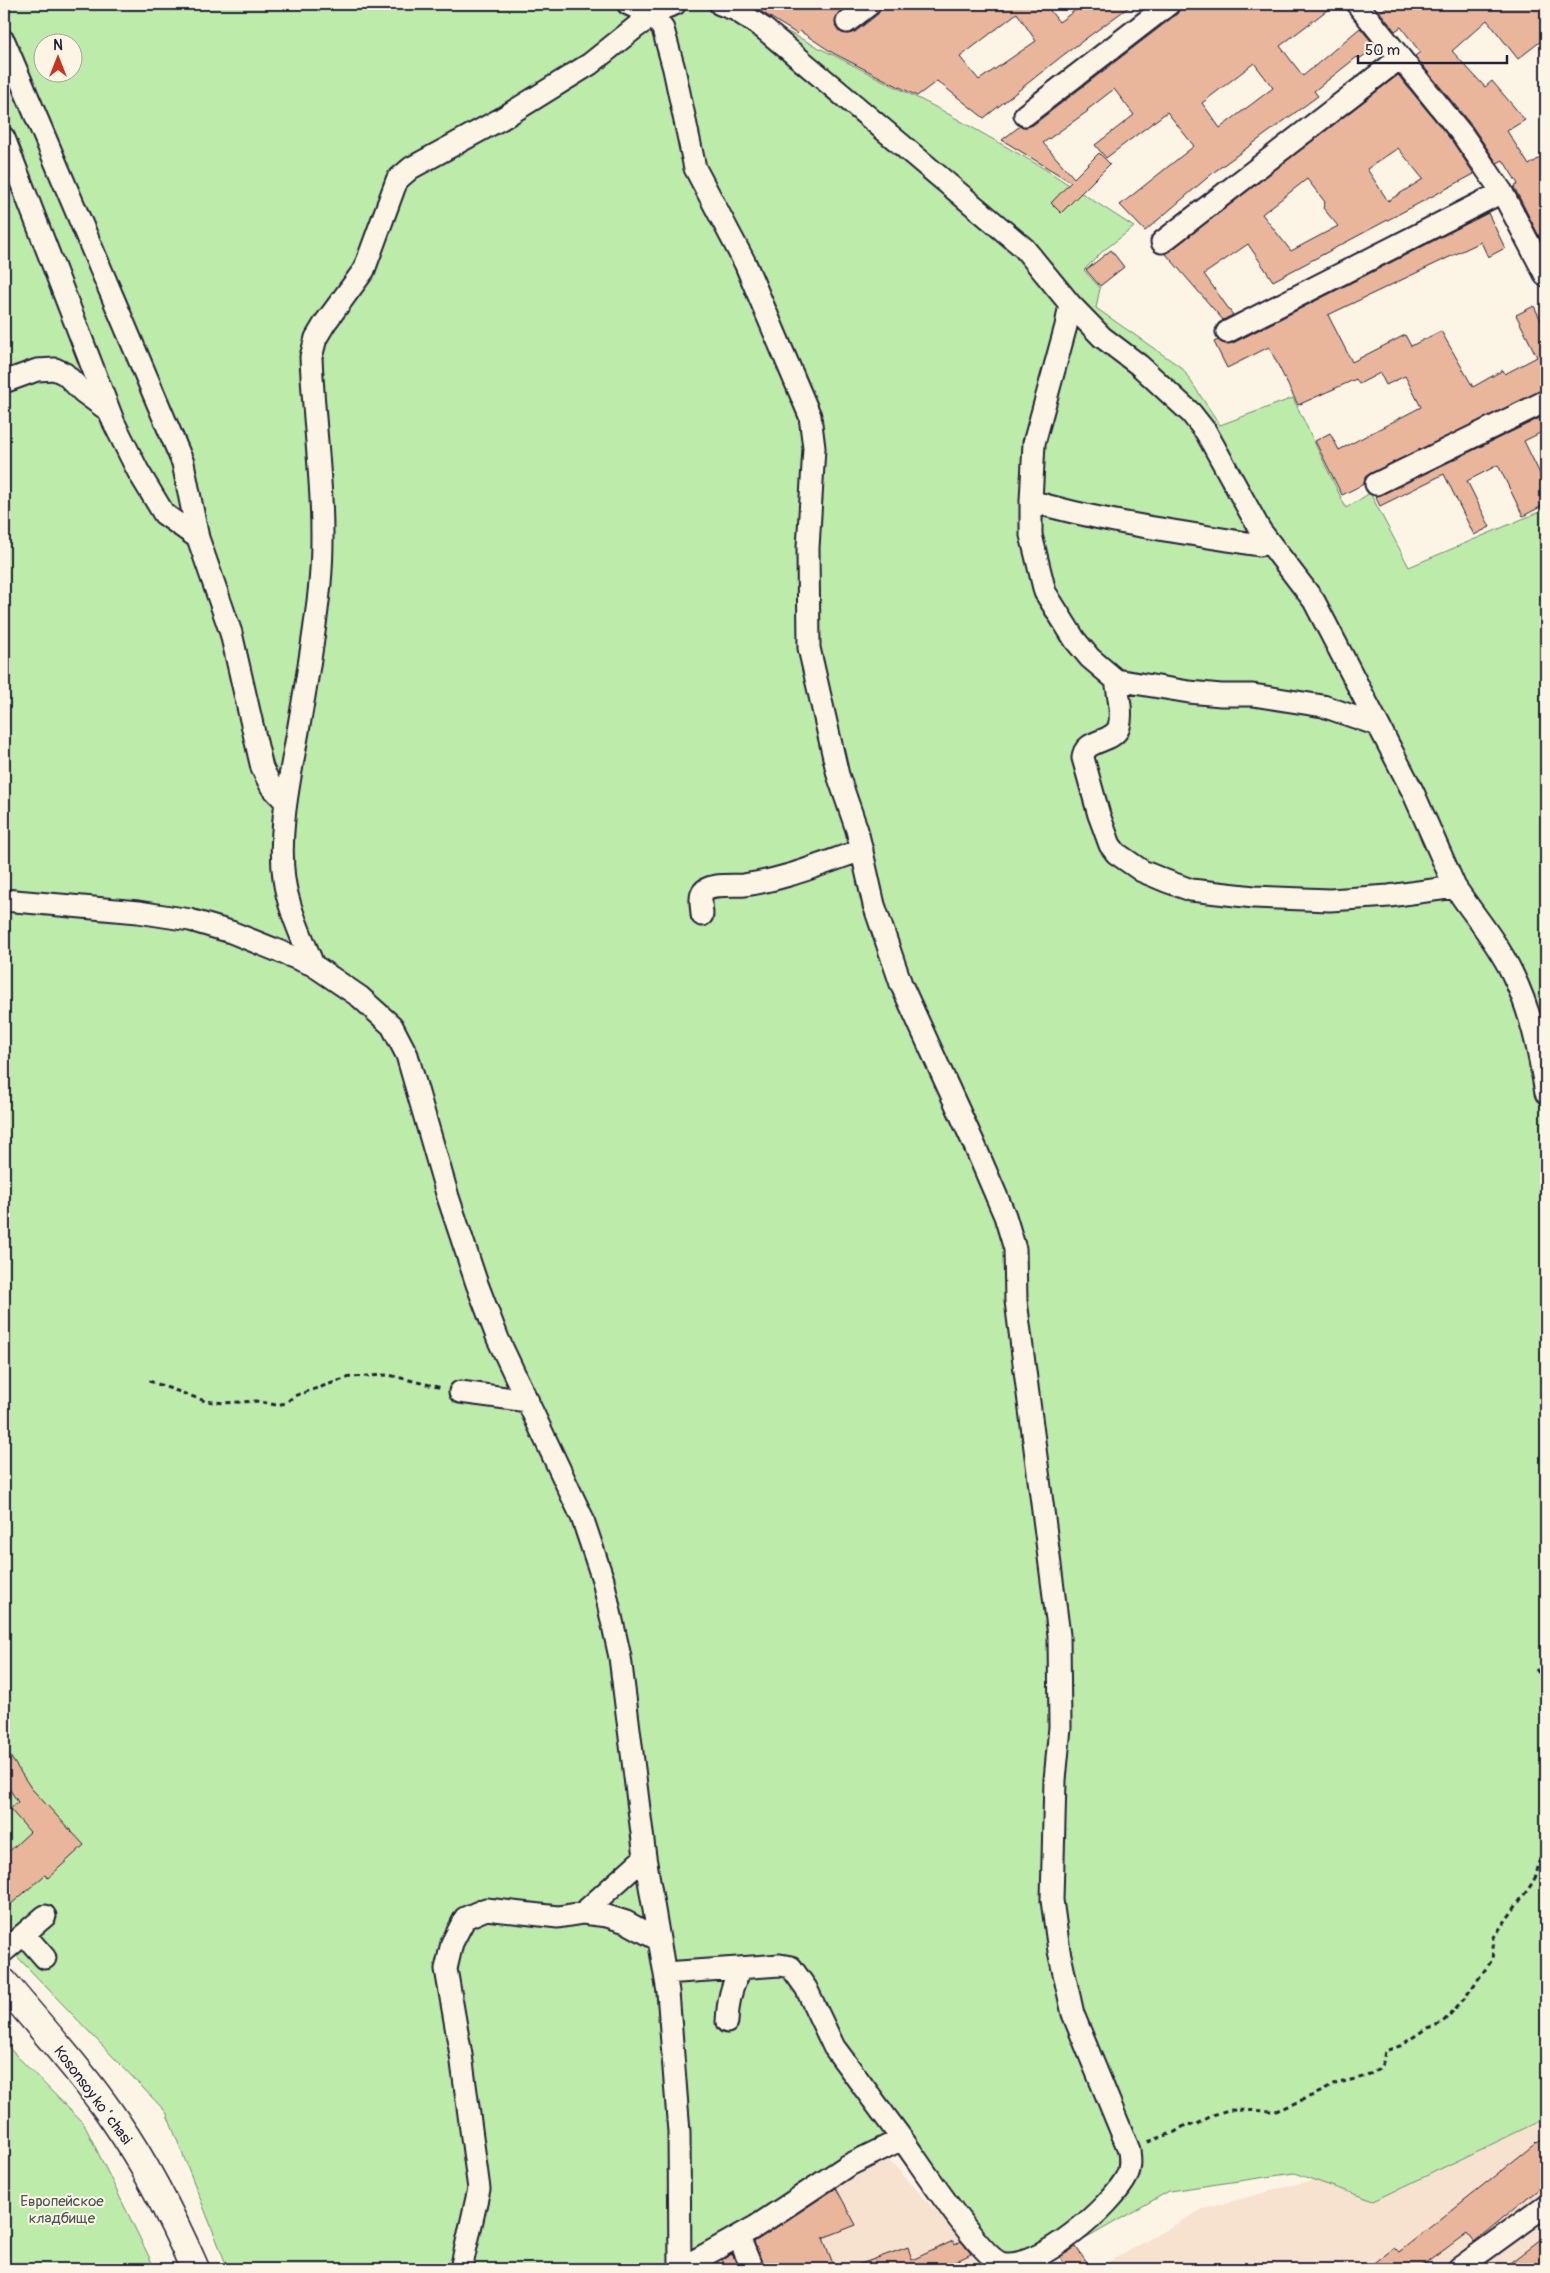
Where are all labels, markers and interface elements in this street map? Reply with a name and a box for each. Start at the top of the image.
north arrow [32,32,82,82]
scale bar [1358,32,1506,64]
text: N [53,37,63,54]
text: 50 m [1365,41,1400,60]
street label: Kosonsoy koʻchasi [49,2042,136,2149]
park label: Европейское кладбище [20,2192,104,2228]

